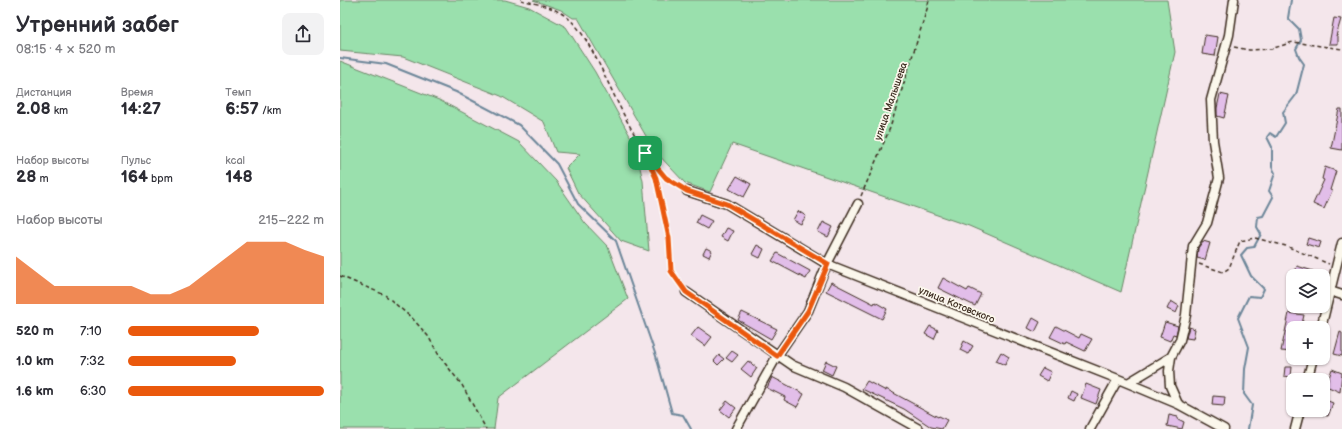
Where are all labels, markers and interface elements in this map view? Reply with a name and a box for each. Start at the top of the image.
text: Утренний забег [16,12,179,39]
button: share [282,13,324,55]
text: 08:15 · 4 × 520 m [16,41,115,57]
street label: улица Малышева [872,61,910,142]
text: Дистанция [16,86,72,99]
text: Время [121,86,153,99]
text: Темп [225,86,251,99]
text: 2.08 [16,99,51,119]
text: 14:27 [121,99,161,119]
text: 6:57 [225,99,259,119]
text: km [51,104,68,117]
text: /km [259,104,281,117]
pin [628,136,662,170]
icon: arrive [634,142,656,164]
text: Набор высоты [16,154,89,167]
text: Пульс [121,154,151,167]
text: kcal [225,154,245,167]
text: 28 [16,167,36,187]
text: 164 [121,167,148,187]
text: 148 [225,167,253,187]
text: m [36,172,48,185]
text: bpm [148,172,173,185]
text: Набор высоты [16,212,103,228]
text: 215–222 m [258,212,324,228]
map controls [1286,269,1330,417]
button: layers [1286,269,1330,313]
street label: улица Котовского [917,284,996,326]
button: + [1286,321,1330,365]
text: 520 m [16,323,54,339]
text: 7:10 [80,323,102,339]
text: 1.0 km [16,353,54,369]
text: 7:32 [80,353,105,369]
button: − [1286,373,1330,417]
text: 1.6 km [16,383,54,399]
text: 6:30 [80,383,106,399]

